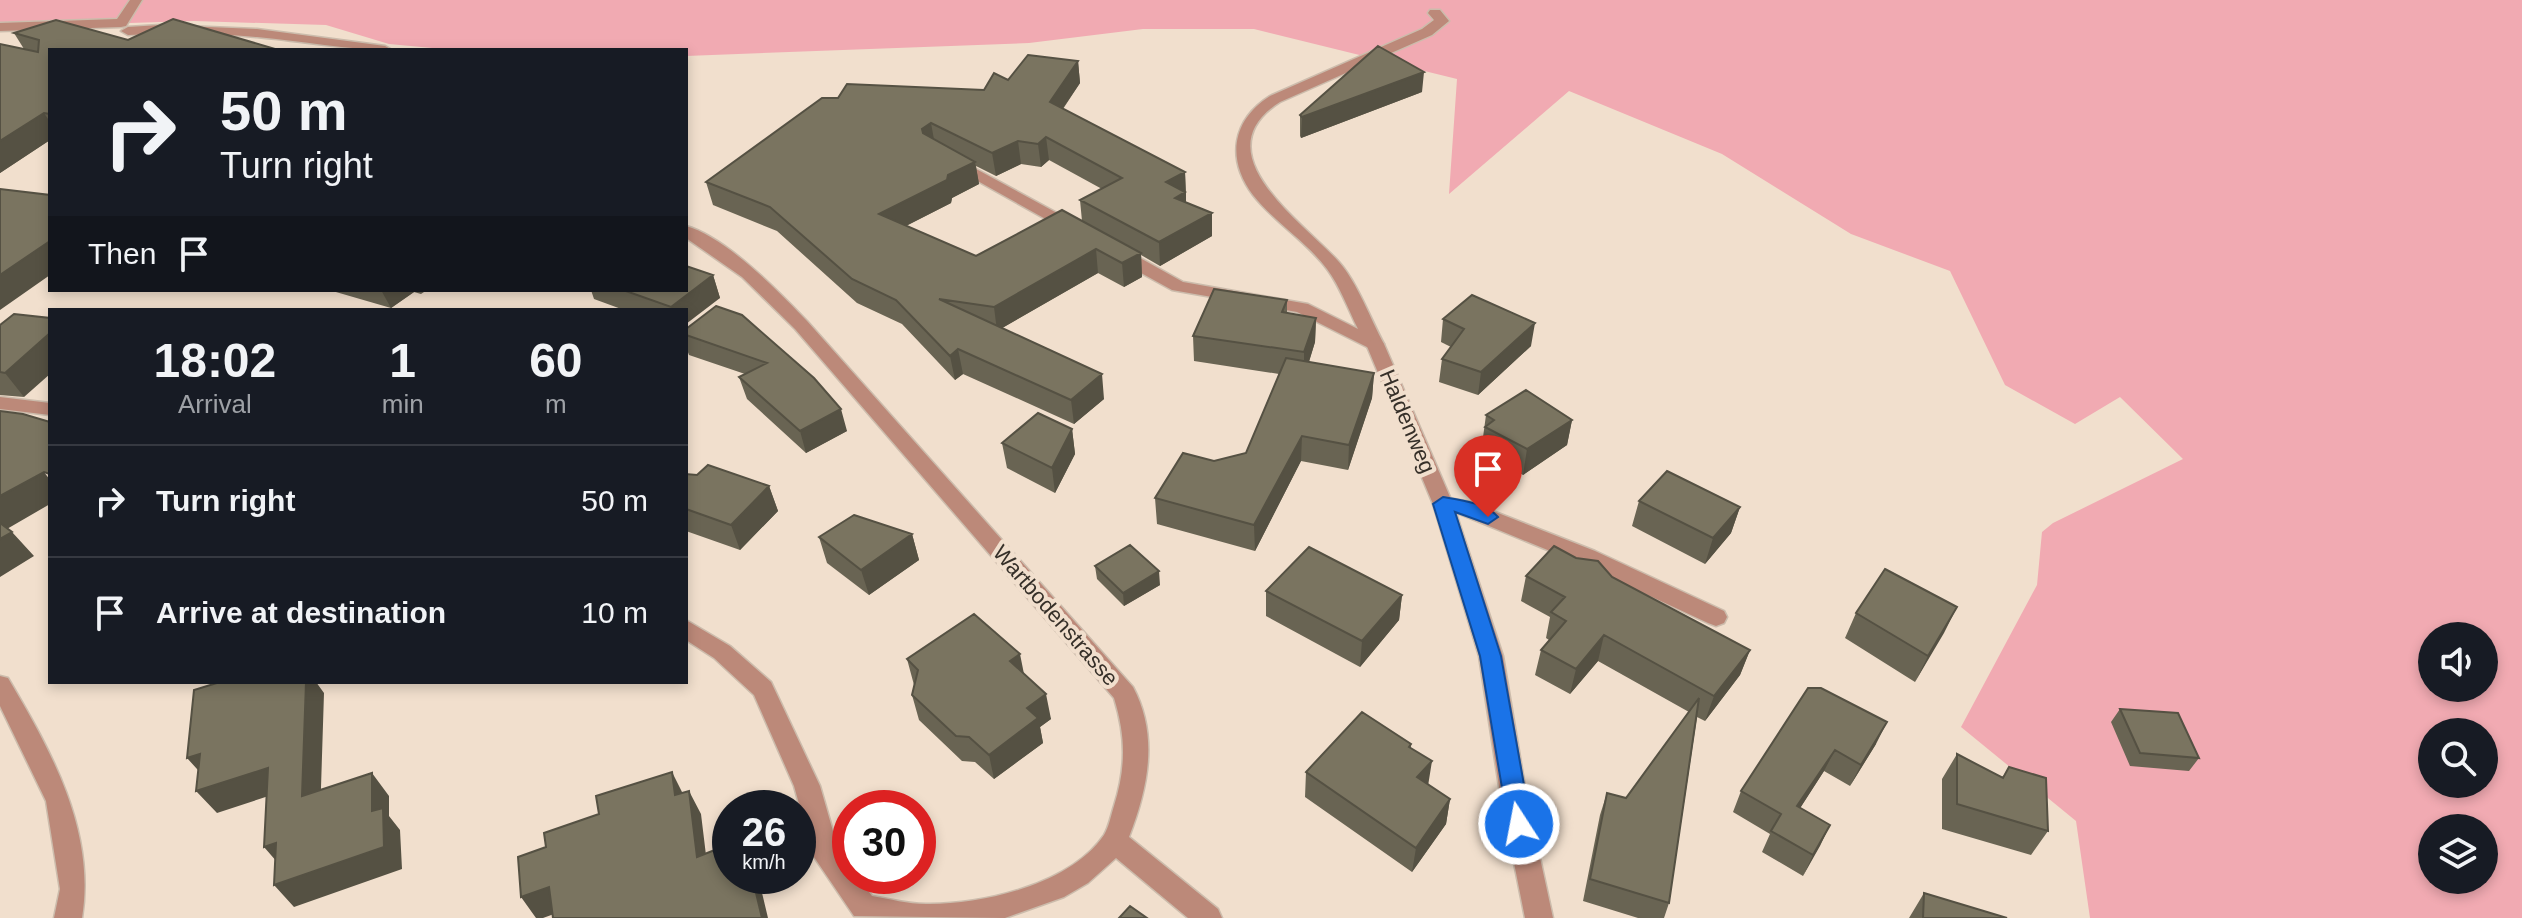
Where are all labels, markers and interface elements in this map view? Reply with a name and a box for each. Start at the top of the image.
text: 50 m [220,79,348,142]
icon: right [88,80,192,184]
text: Turn right [220,145,373,186]
icon: arrive [172,232,216,276]
text: Then [88,237,156,270]
text: 18:02 [153,334,276,387]
text: 1 [389,334,416,387]
text: 60 [529,334,583,387]
street label: Haldenweg [1375,366,1441,477]
text: Arrival [178,389,252,419]
text: min [382,389,424,419]
text: m [545,389,567,419]
pin [1454,435,1522,517]
icon: arrive [1466,447,1510,491]
icon: right [88,479,132,523]
text: Turn right [156,484,295,517]
text: 50 m [581,484,648,517]
street label: Wartbodenstrasse [988,540,1123,691]
icon: arrive [88,591,132,635]
text: Arrive at destination [156,596,446,629]
text: 10 m [581,596,648,629]
map controls [2418,622,2498,894]
button: sound [2418,622,2498,702]
button: search [2418,718,2498,798]
position arrow [1477,782,1561,866]
speed limit sign: 30 [832,790,936,894]
text: 26 [742,810,786,854]
button: layers [2418,814,2498,894]
text: km/h [742,851,786,873]

